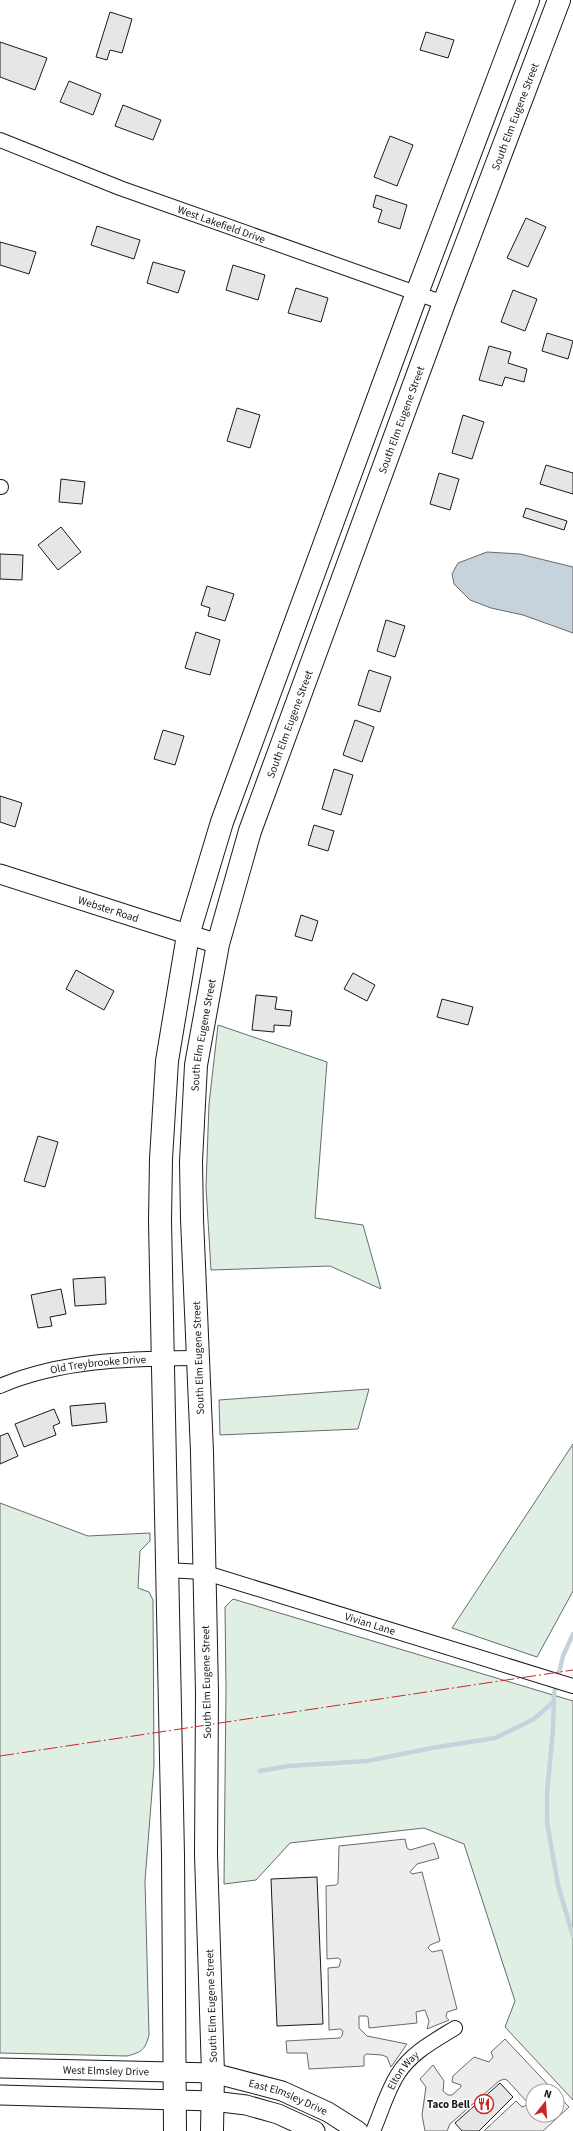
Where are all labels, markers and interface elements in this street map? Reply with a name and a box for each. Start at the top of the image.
street label: South Elm Eugene Street [488,61,543,172]
street label: West Lakefield Drive [175,202,268,247]
street label: South Elm Eugene Street [375,364,428,476]
street label: South Elm Eugene Street [263,668,317,780]
street label: Webster Road [76,893,141,926]
street label: South Elm Eugene Street [188,978,220,1092]
street label: South Elm Eugene Street [189,1301,208,1415]
street label: Old Treybrooke Drive [49,1352,147,1378]
street label: Vivian Lane [343,1609,398,1639]
street label: South Elm Eugene Street [198,1625,215,1739]
street label: South Elm Eugene Street [202,1949,221,2063]
street label: Elton Way [384,2048,422,2092]
street label: West Elmsley Drive [63,2062,150,2080]
street label: East Elmsley Drive [247,2076,330,2119]
north arrow [525,2083,565,2123]
text: N [542,2086,553,2102]
restaurant icon: Taco Bell [473,2093,495,2115]
place label: Taco Bell [427,2097,471,2112]

